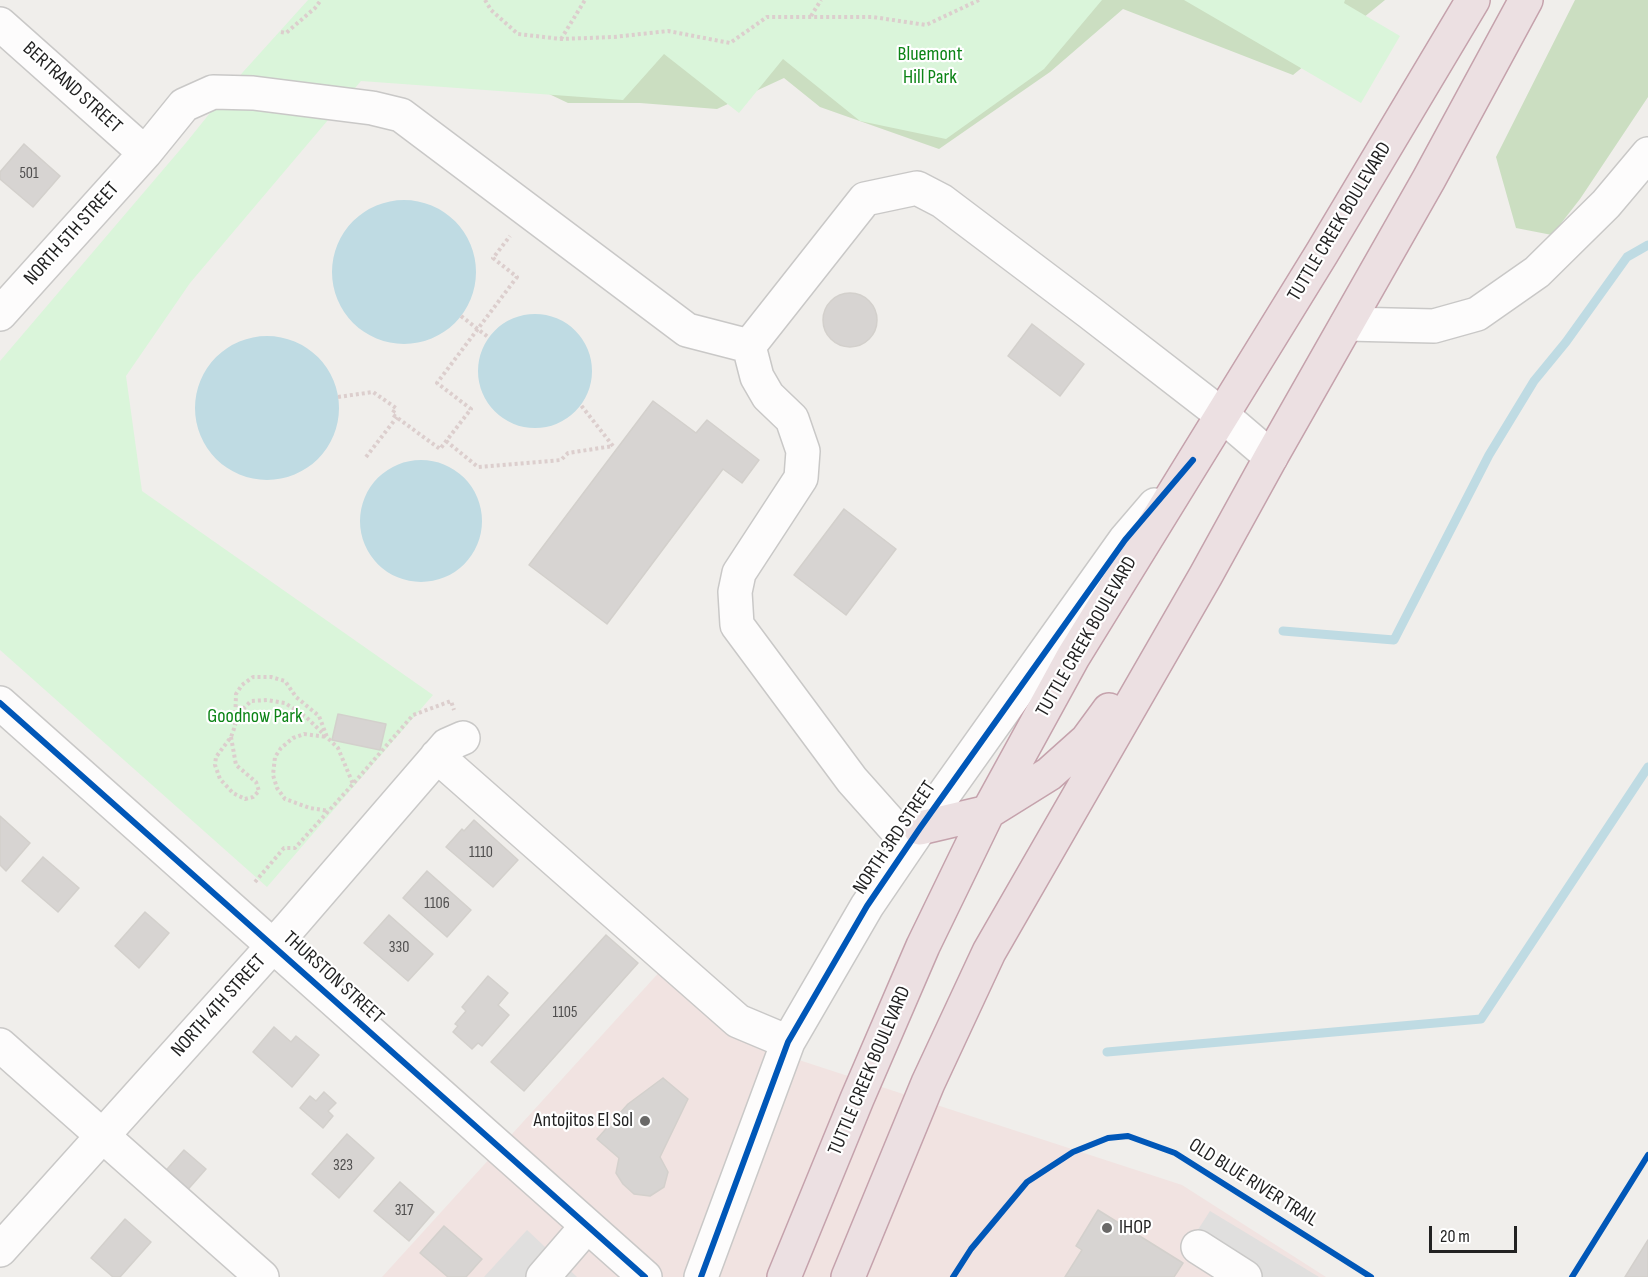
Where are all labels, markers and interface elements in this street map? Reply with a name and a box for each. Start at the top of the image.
street label: BERTRAND STREET [17,37,127,139]
park label: Bluemont Hill Park [898,43,962,90]
street label: TUTTLE CREEK BOULEVARD [1283,138,1397,306]
house number: 501 [19,164,39,184]
street label: NORTH 5TH STREET [19,178,125,290]
street label: TUTTLE CREEK BOULEVARD [1031,553,1143,721]
park label: Goodnow Park [207,705,303,729]
street label: NORTH 3RD STREET [848,777,942,899]
house number: 1110 [469,843,493,863]
house number: 1106 [424,894,450,914]
street label: THURSTON STREET [278,927,388,1029]
house number: 330 [389,938,409,958]
street label: NORTH 4TH STREET [167,950,271,1062]
street label: TUTTLE CREEK BOULEVARD [824,983,916,1159]
house number: 1105 [553,1003,577,1023]
place label: Antojitos El Sol [534,1109,633,1133]
marker: Antojitos El Sol [638,1114,652,1128]
street label: OLD BLUE RIVER TRAIL [1184,1134,1322,1232]
house number: 323 [333,1156,353,1176]
house number: 317 [395,1201,413,1221]
scale bar [1432,1214,1520,1252]
place label: IHOP [1119,1216,1151,1240]
marker: IHOP [1100,1221,1114,1235]
text: 20 m [1440,1226,1470,1247]

